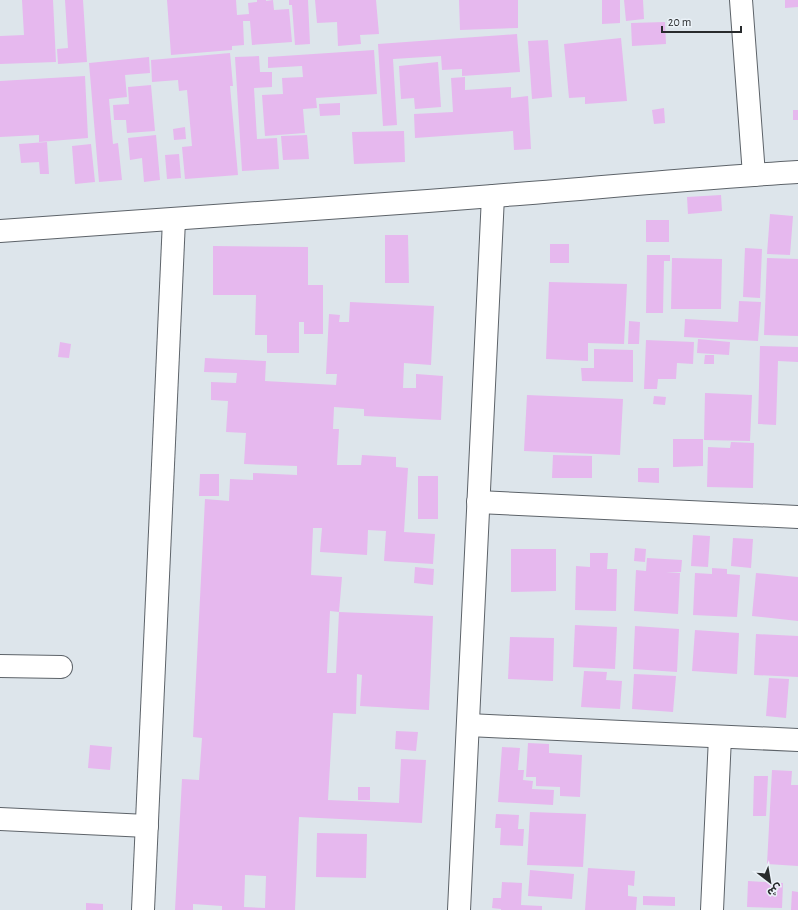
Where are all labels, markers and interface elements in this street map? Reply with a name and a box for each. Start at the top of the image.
scale bar [662,8,741,34]
text: 20 m [668,16,691,28]
north arrow [750,862,790,902]
text: ش [765,881,784,899]

